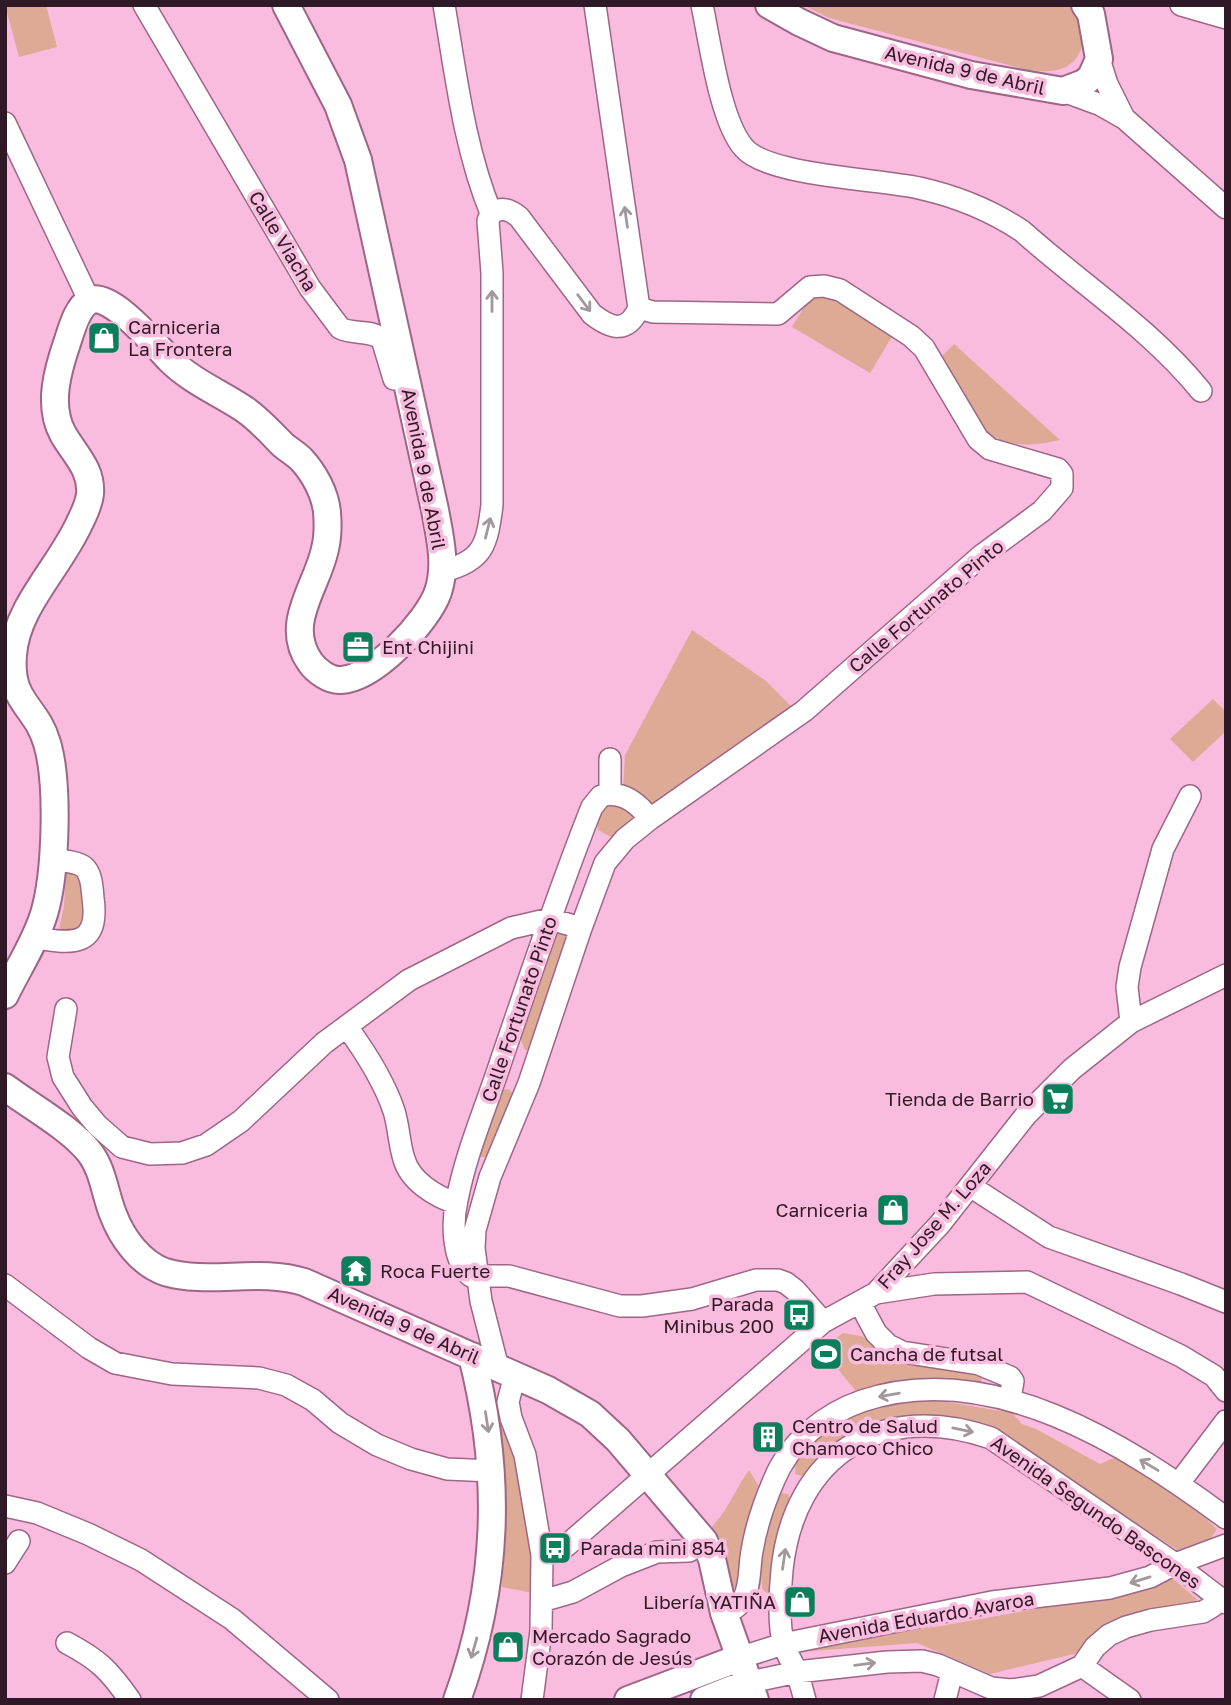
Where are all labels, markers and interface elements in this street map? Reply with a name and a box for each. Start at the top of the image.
street label: Avenida 9 de Abril [883,40,1047,99]
street label: Calle Viacha [245,187,322,295]
one-way arrow [619,206,632,229]
one-way arrow [485,290,499,313]
one-way arrow [576,293,591,312]
place label: Carniceria La Frontera [128,315,233,360]
shop icon: Carniceria La Frontera [85,319,123,357]
street label: Avenida 9 de Abril [398,386,451,551]
one-way arrow [482,517,495,540]
street label: Calle Fortunato Pinto [844,534,1008,677]
office icon: Ent Chijini [339,628,377,666]
place label: Ent Chijini [382,635,474,658]
street label: Calle Fortunato Pinto [476,913,561,1105]
supermarket icon: Tienda de Barrio [1039,1080,1077,1118]
place label: Tienda de Barrio [885,1087,1034,1110]
street label: Fray Jose M. Loza [872,1156,995,1293]
shop icon: Carniceria [874,1191,912,1229]
place label: Carniceria [776,1198,868,1221]
temple icon: Roca Fuerte [337,1252,375,1290]
place label: Roca Fuerte [380,1259,490,1282]
street label: Avenida 9 de Abril [325,1281,484,1368]
place label: Parada Minibus 200 [663,1292,774,1337]
bus stop icon: Parada Minibus 200 [780,1296,818,1334]
sports icon: Cancha de futsal [807,1335,845,1373]
place label: Cancha de futsal [850,1342,1003,1365]
one-way arrow [878,1389,901,1402]
one-way arrow [481,1410,494,1433]
place label: Centro de Salud Chamoco Chico [792,1414,938,1459]
building icon: Centro de Salud Chamoco Chico [749,1418,787,1456]
one-way arrow [951,1424,973,1437]
street label: Avenida Segundo Bascones [987,1430,1206,1593]
one-way arrow [1140,1458,1160,1472]
bus stop icon: Parada mini 854 [536,1529,574,1567]
place label: Parada mini 854 [580,1536,726,1559]
one-way arrow [777,1548,790,1570]
one-way arrow [1129,1574,1151,1587]
shop icon: Libería YATIÑA [781,1583,819,1621]
street label: Avenida Eduardo Avaroa [816,1586,1036,1647]
place label: Libería YATIÑA [643,1590,776,1613]
place label: Mercado Sagrado Corazón de Jesús [532,1624,692,1669]
shop icon: Mercado Sagrado Corazón de Jesús [489,1628,527,1666]
one-way arrow [467,1637,480,1659]
one-way arrow [853,1658,875,1671]

